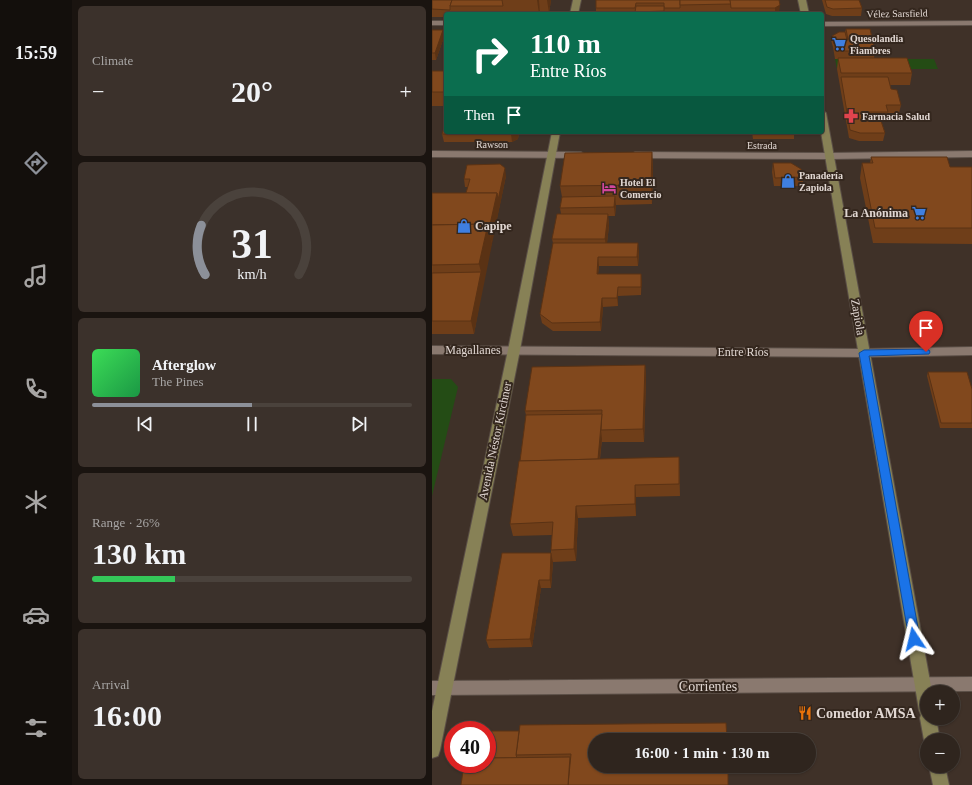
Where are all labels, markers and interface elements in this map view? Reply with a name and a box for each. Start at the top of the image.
street label: Vélez Sarsfield [866,7,928,20]
icon: right [464,28,516,80]
text: 110 m [530,28,601,59]
place label: Quesolandia Fiambres [850,33,903,56]
supermarket icon: Quesolandia Fiambres [831,36,847,52]
text: 15:59 [15,43,57,63]
text: Climate [92,53,133,68]
text: Entre Ríos [530,61,607,81]
text: 20° [231,75,273,108]
text: − [92,79,104,104]
text: + [400,79,412,104]
icon: arrive [503,104,525,126]
text: Then [464,107,495,123]
pharmacy icon: Farmacia Salud [843,108,859,124]
place label: Farmacia Salud [862,111,930,122]
street label: Rawson [476,139,508,150]
street label: Estrada [747,140,778,151]
icon: directions [22,149,50,177]
place label: Panadería Zapiola [799,170,843,193]
shop icon: Panadería Zapiola [780,173,796,189]
place label: Hotel El Comercio [620,177,661,200]
hotel icon: Hotel El Comercio [601,180,617,196]
supermarket icon: La Anónima [911,205,927,221]
place label: La Anónima [844,206,908,220]
shop icon: Capipe [456,218,472,234]
place label: Capipe [475,219,512,233]
text: 31 [231,220,273,266]
icon: music [22,262,50,290]
text: km/h [237,265,267,281]
street label: Zapiola [848,298,868,337]
pin [909,311,943,352]
icon: arrive [915,317,937,339]
street label: Magallanes [445,343,501,357]
street label: Entre Ríos [718,345,769,359]
text: Afterglow [152,357,216,373]
text: The Pines [152,374,204,389]
icon: phone [22,375,50,403]
street label: Avenida Néstor Kirchner [476,381,514,501]
icon: previous [134,413,156,435]
icon: pause [241,413,263,435]
icon: next [348,413,370,435]
icon: climate [22,488,50,516]
text: Range · 26% [92,515,160,530]
text: 130 km [92,537,186,570]
icon: car [22,601,50,629]
position arrow [893,618,935,660]
text: Arrival [92,677,130,692]
street label: Corrientes [679,679,737,694]
map controls [920,685,960,773]
button: + [920,685,960,725]
text: 16:00 [92,699,162,732]
restaurant icon: Comedor AMSA [797,705,813,721]
place label: Comedor AMSA [816,706,917,721]
icon: filters [22,714,50,742]
speed limit sign: 40 [444,721,496,773]
button: − [920,733,960,773]
text: 16:00 · 1 min · 130 m [635,745,770,761]

